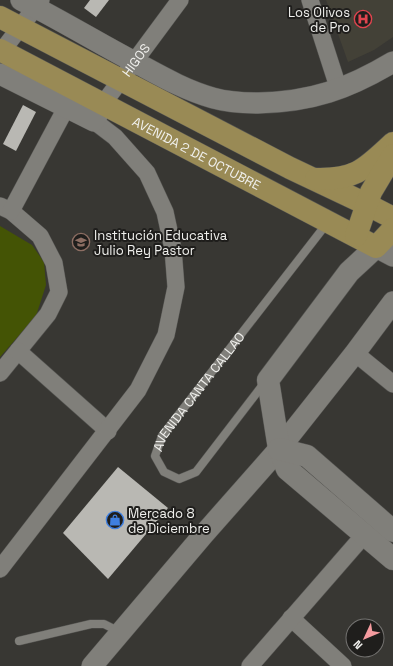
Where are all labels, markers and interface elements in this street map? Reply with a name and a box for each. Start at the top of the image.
place label: Los Olivos de Pro [288,4,350,36]
hospital icon: Los Olivos de Pro [353,9,373,29]
street label: HIGOS [118,40,154,80]
street label: AVENIDA 2 DE OCTUBRE [130,112,264,194]
place label: Institución Educativa Julio Rey Pastor [94,227,228,259]
school or university icon: Institución Educativa Julio Rey Pastor [71,232,91,252]
street label: AVENIDA CANTA CALLAO [149,328,248,453]
place label: Mercado 8 de Diciembre [128,505,210,537]
shop icon: Mercado 8 de Diciembre [105,510,125,530]
north arrow [345,618,385,658]
text: N [350,637,365,652]

